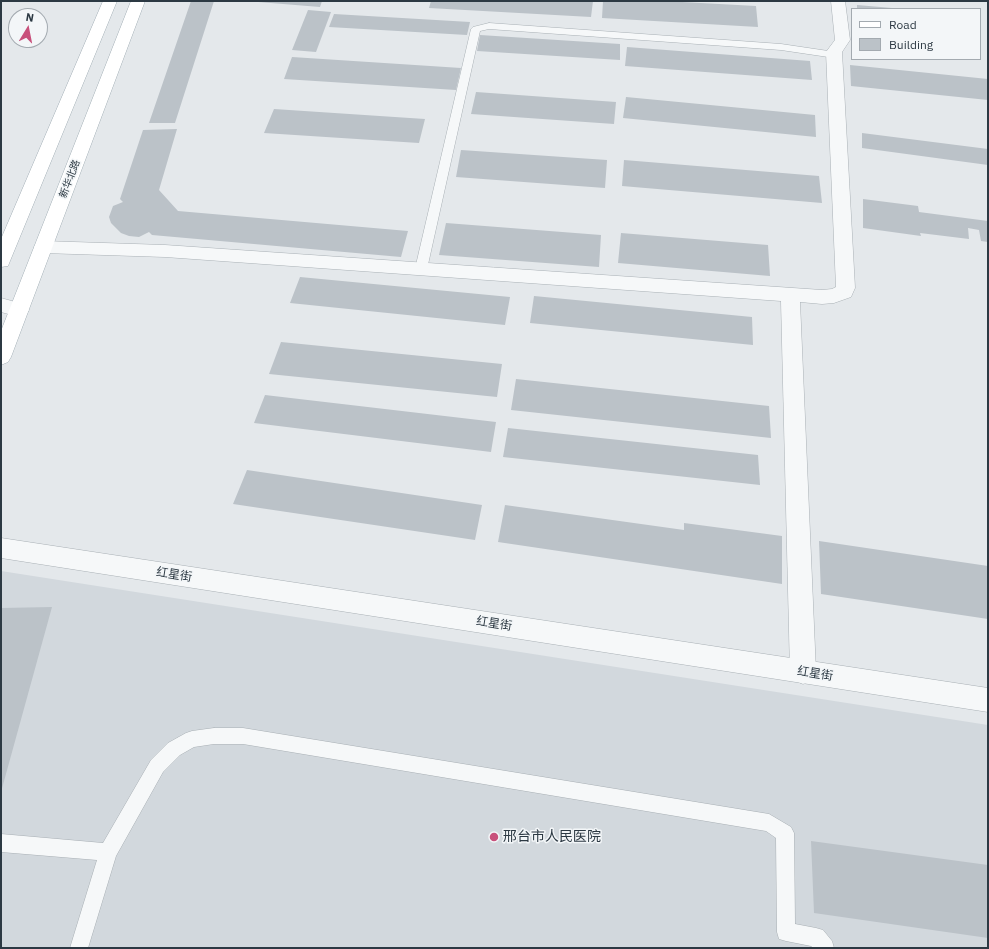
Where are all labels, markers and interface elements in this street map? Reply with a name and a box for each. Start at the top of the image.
north arrow [8,8,48,48]
legend [851,8,981,60]
text: N [25,10,35,25]
text: Road [889,17,917,32]
text: Building [889,37,933,52]
street label: 新华北路 [57,158,83,200]
street label: 红星街 [155,565,193,585]
street label: 红星街 [475,614,513,634]
street label: 红星街 [796,664,834,684]
place label: 邢台市人民医院 [503,829,601,845]
marker: 邢台市人民医院 [488,831,500,843]

